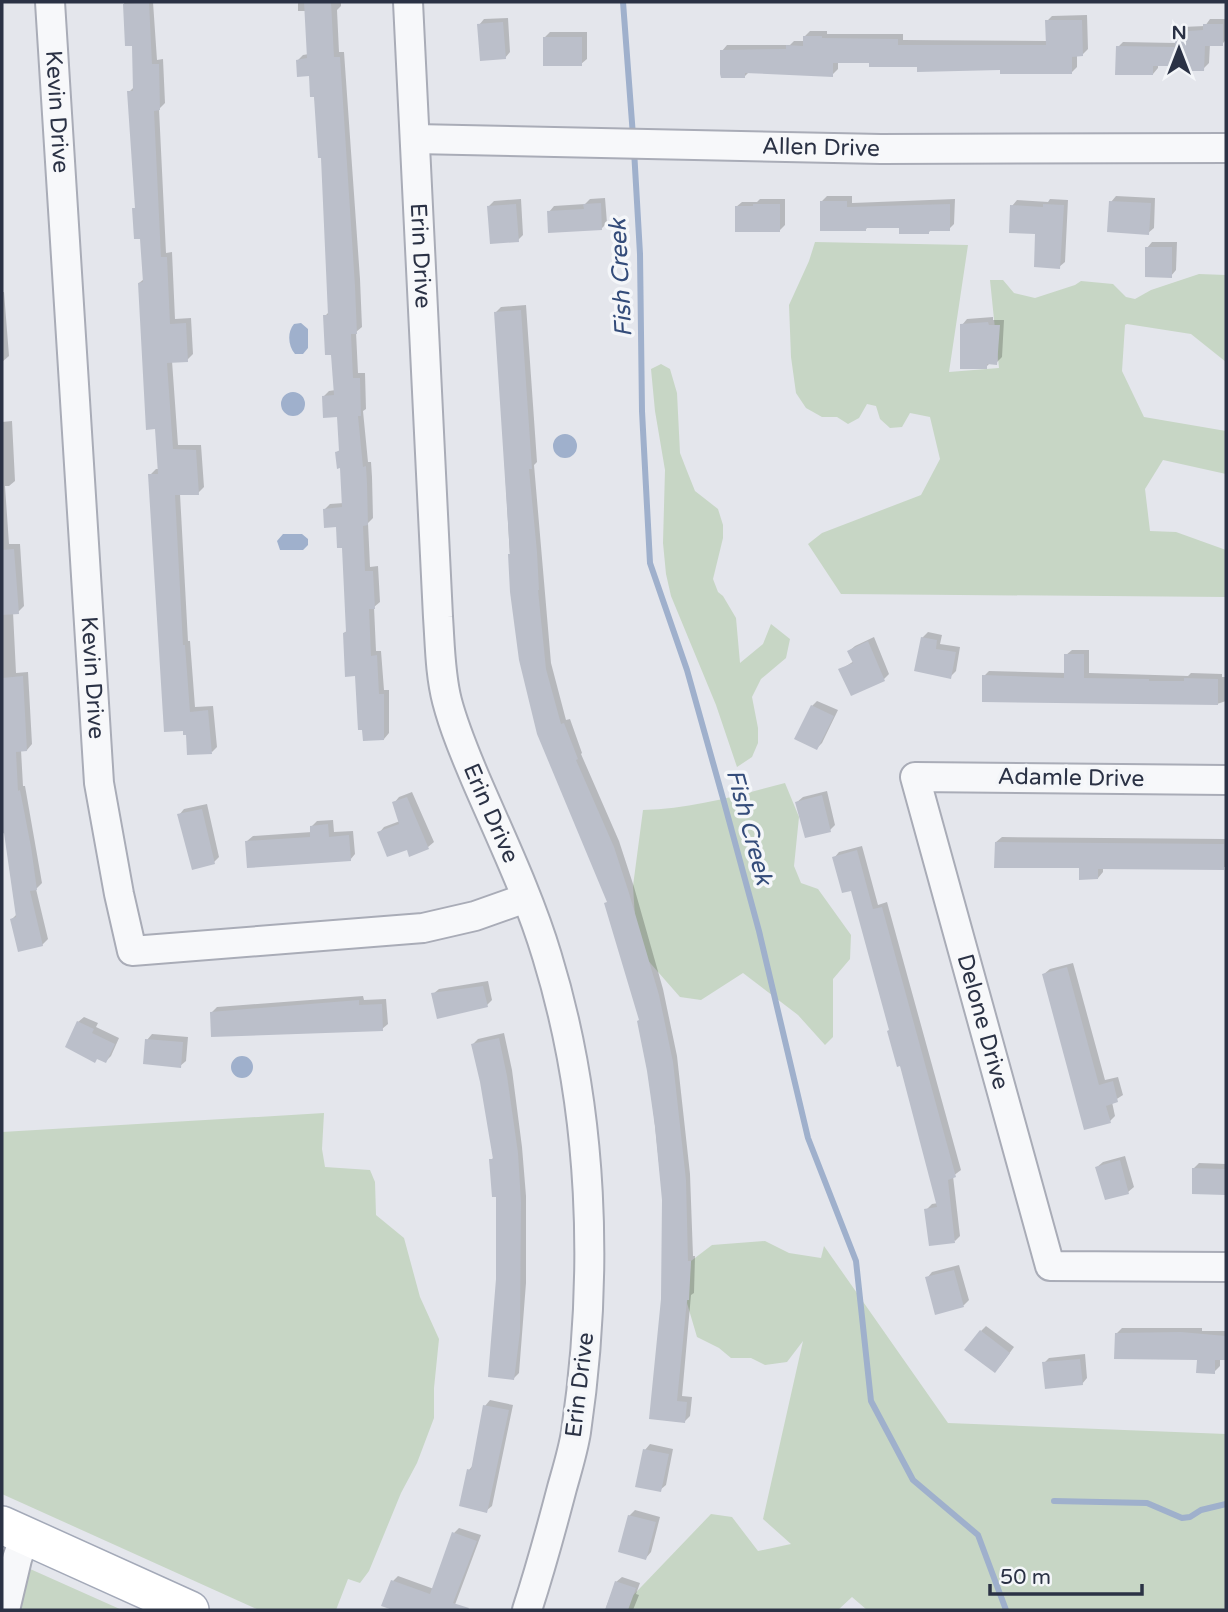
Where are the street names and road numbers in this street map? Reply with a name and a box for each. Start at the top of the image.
street label: Kevin Drive [39,50,75,174]
street label: Allen Drive [762,132,880,163]
street label: Erin Drive [404,202,437,309]
street label: Kevin Drive [75,615,110,740]
street label: Erin Drive [457,759,525,867]
street label: Adamle Drive [997,763,1145,793]
street label: Delone Drive [951,951,1015,1093]
street label: Erin Drive [560,1331,600,1439]

